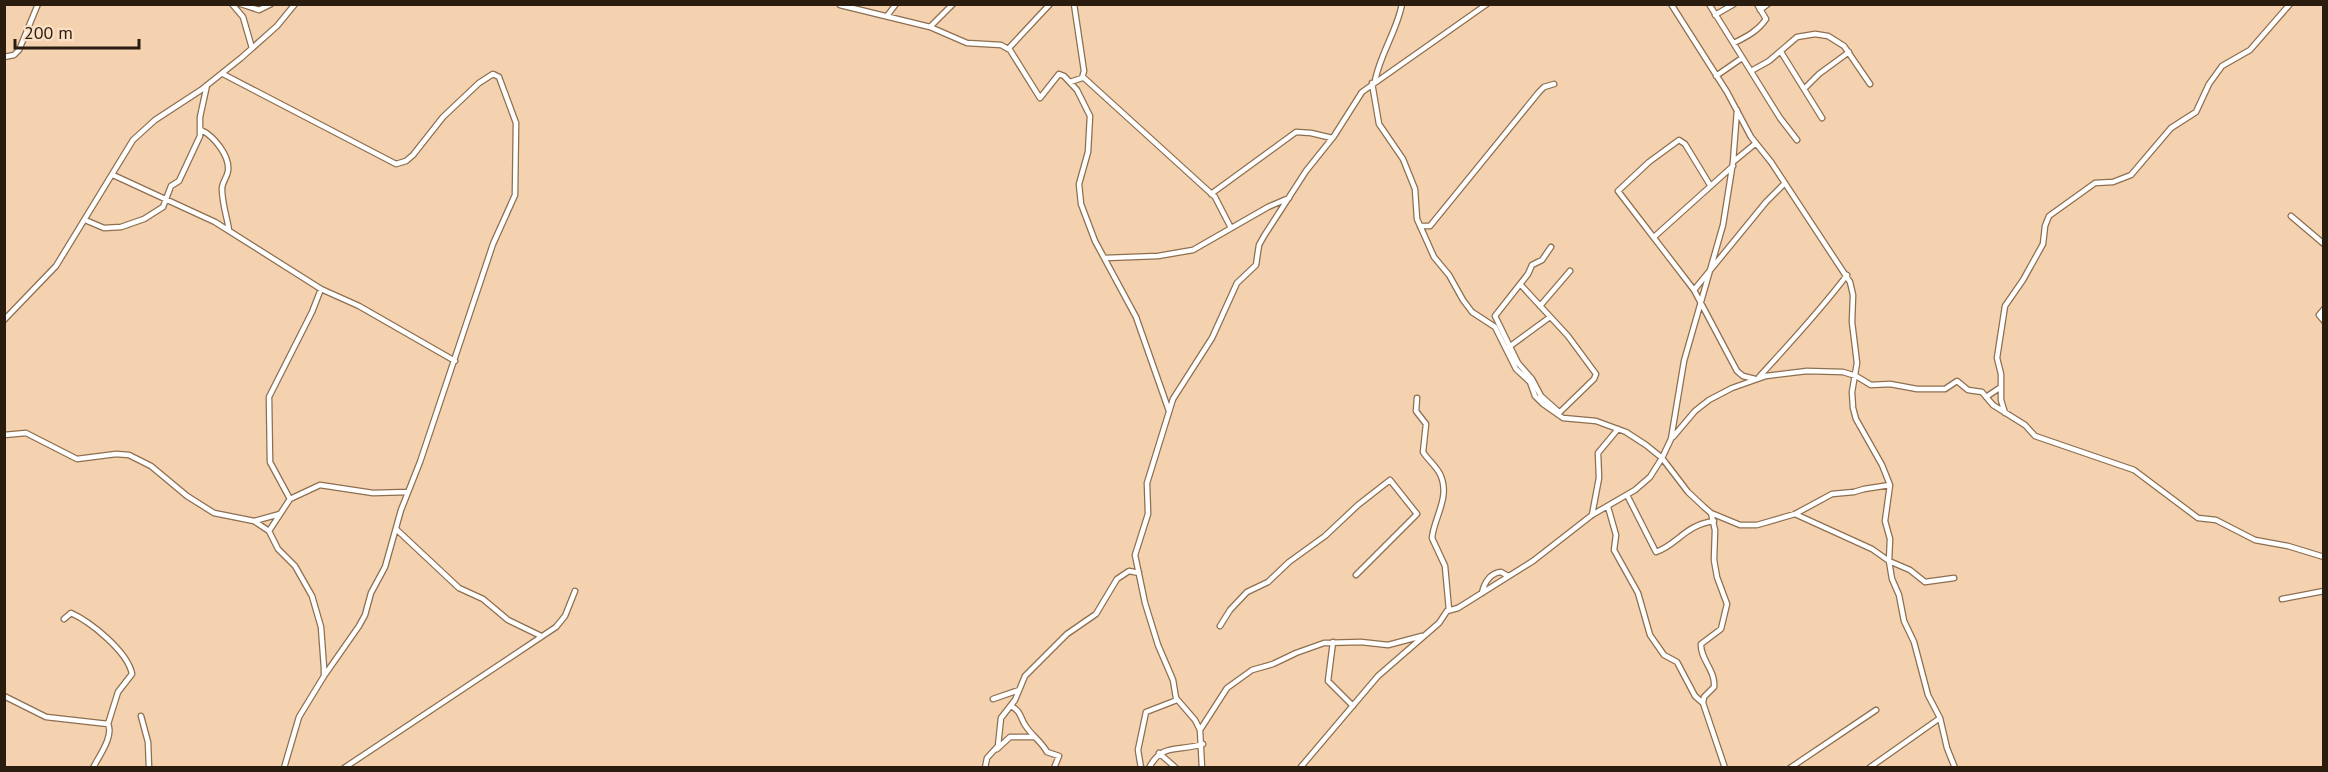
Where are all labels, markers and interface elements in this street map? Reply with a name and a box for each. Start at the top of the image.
scale bar [15,12,140,50]
text: 200 m [24,21,73,44]

